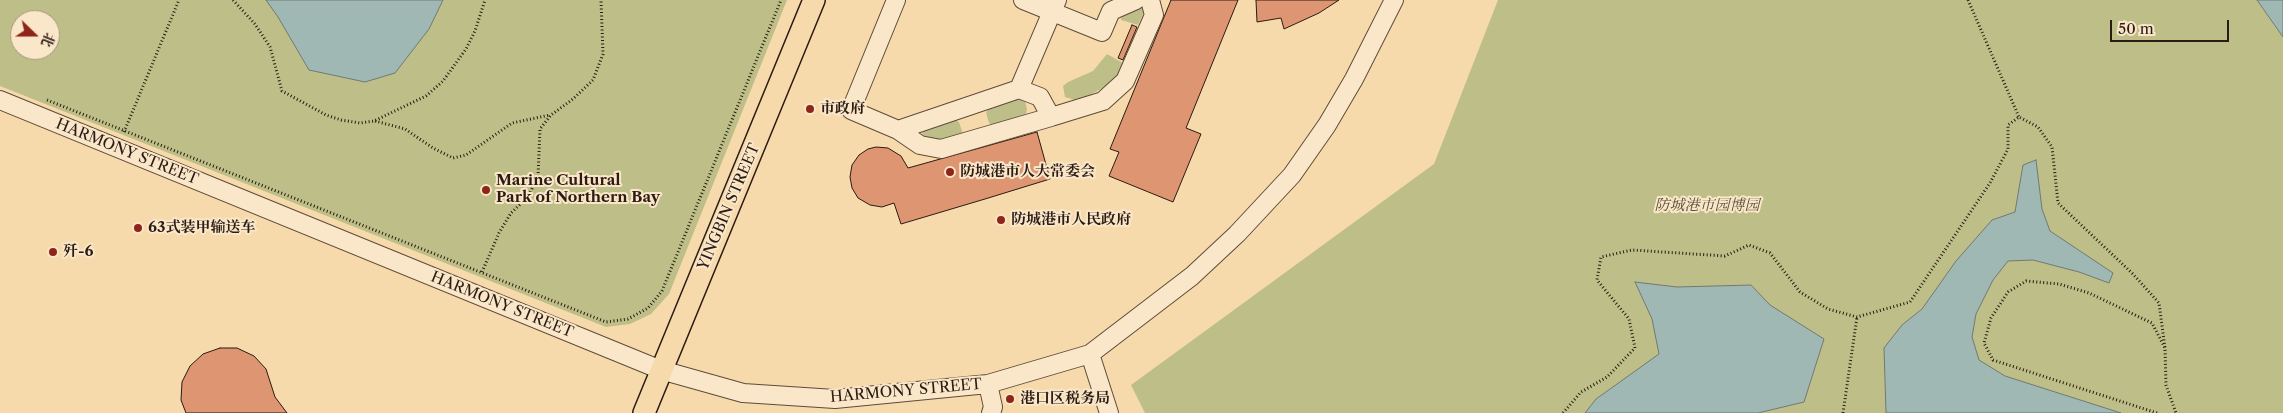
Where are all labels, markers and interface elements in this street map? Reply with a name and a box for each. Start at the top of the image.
north arrow [10,10,60,60]
scale bar [2113,10,2232,42]
text: 50 m [2118,19,2154,38]
text: 北 [37,30,59,50]
place label: 市政府 [820,100,865,118]
marker: 市政府 [804,103,816,115]
street label: HARMONY STREET [53,115,201,189]
street label: YINGBIN STREET [694,141,764,273]
place label: 防城港市人大常委会 [960,163,1095,181]
marker: 防城港市人大常委会 [944,166,956,178]
place label: Marine Cultural Park of Northern Bay [496,172,660,207]
marker: Marine Cultural Park of Northern Bay [480,184,492,196]
park label: 防城港市园博园 [1655,197,1759,215]
place label: 防城港市人民政府 [1011,211,1131,229]
marker: 防城港市人民政府 [995,214,1007,226]
place label: 63式装甲输送车 [148,219,255,237]
marker: 63式装甲输送车 [132,222,144,234]
place label: 歼-6 [63,243,94,261]
marker: 歼-6 [47,246,59,258]
street label: HARMONY STREET [428,268,576,342]
street label: HARMONY STREET [829,375,983,407]
place label: 港口区税务局 [1020,390,1110,408]
marker: 港口区税务局 [1004,393,1016,405]

